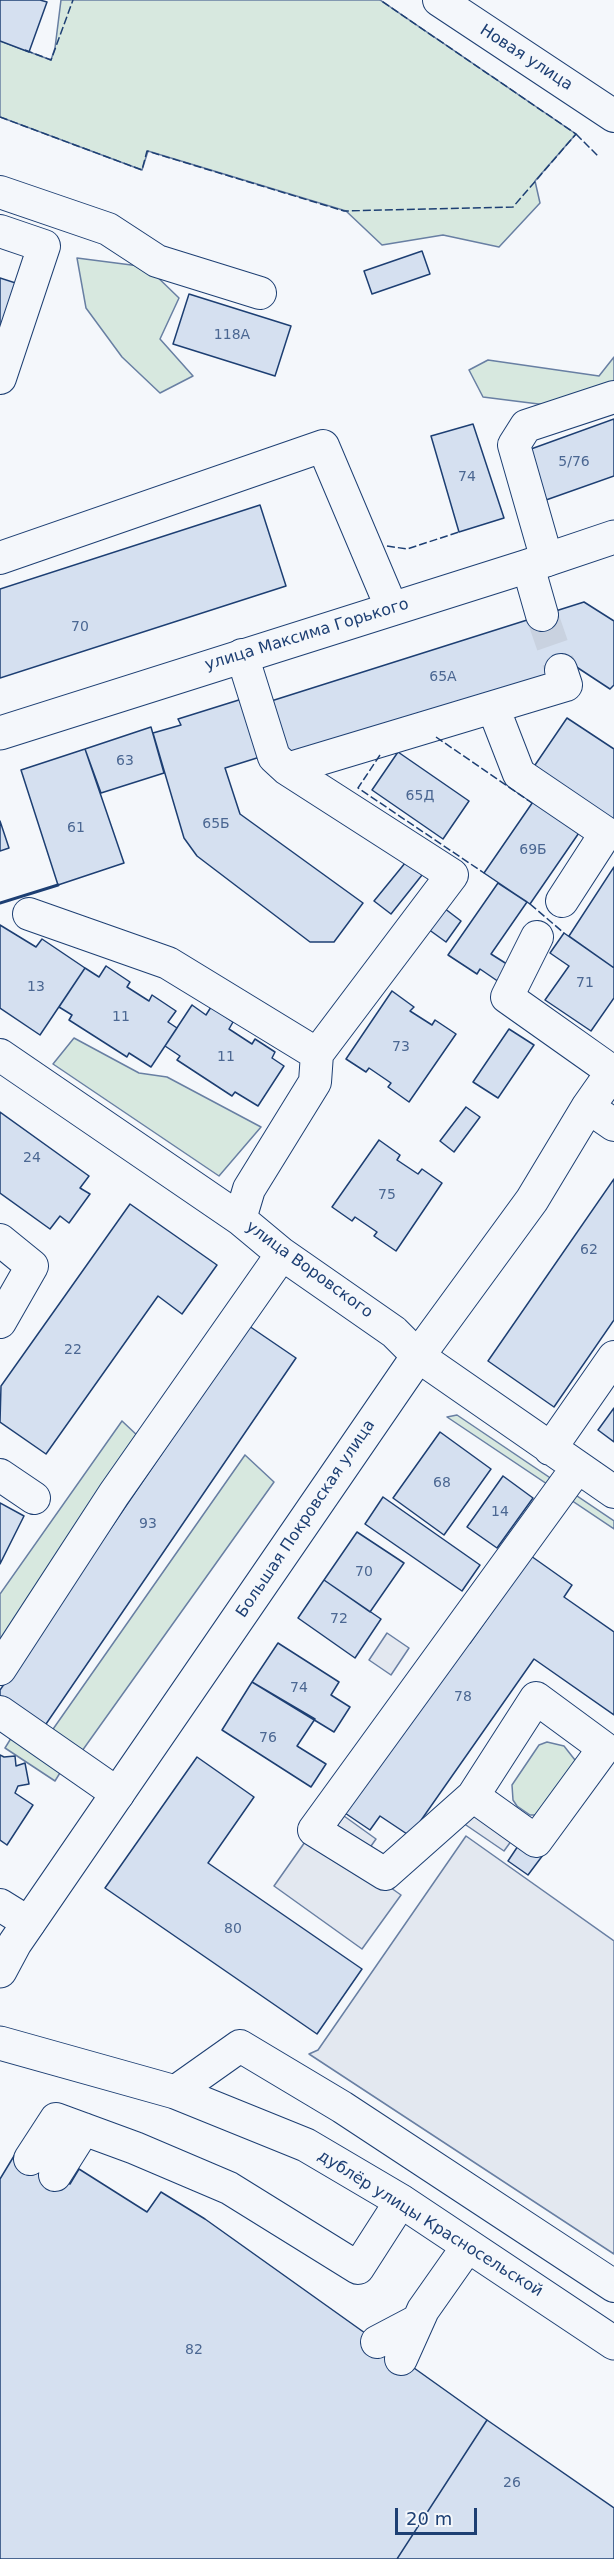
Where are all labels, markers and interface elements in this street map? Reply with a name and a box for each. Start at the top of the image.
street label: Новая улица [476,21,576,95]
house number: 118А [214,327,250,343]
house number: 5/76 [558,454,590,470]
house number: 74 [458,469,476,485]
street label: улица Максима Горького [203,595,411,675]
house number: 70 [71,619,89,635]
house number: 65А [429,669,457,685]
house number: 63 [116,753,134,769]
house number: 65Д [406,788,434,804]
house number: 65Б [202,816,230,832]
house number: 61 [67,820,85,836]
house number: 69Б [519,842,547,858]
house number: 71 [576,975,594,991]
house number: 13 [27,979,45,995]
house number: 11 [112,1009,130,1025]
house number: 73 [392,1039,410,1055]
house number: 11 [217,1049,235,1065]
house number: 24 [23,1150,41,1166]
house number: 75 [378,1187,396,1203]
street label: улица Воровского [242,1217,376,1323]
house number: 62 [580,1242,598,1258]
house number: 22 [64,1342,82,1358]
street label: Большая Покровская улица [233,1417,379,1621]
house number: 68 [433,1475,451,1491]
house number: 14 [491,1504,509,1520]
house number: 93 [139,1516,157,1532]
house number: 70 [355,1564,373,1580]
house number: 72 [330,1611,348,1627]
house number: 74 [290,1680,308,1696]
house number: 78 [454,1689,472,1705]
house number: 76 [259,1730,277,1746]
house number: 80 [224,1921,242,1937]
street label: дублёр улицы Красносельской [314,2147,546,2301]
house number: 82 [185,2342,203,2358]
house number: 26 [503,2475,521,2491]
scale bar [398,2496,480,2534]
text: 20 m [406,2508,452,2529]

